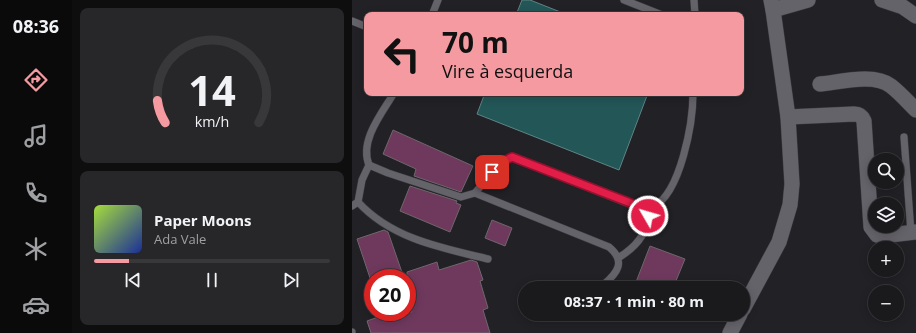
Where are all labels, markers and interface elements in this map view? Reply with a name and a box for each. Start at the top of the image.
text: 08:36 [13,14,59,38]
text: 70 m [442,23,509,61]
icon: left [376,28,428,80]
text: Vire à esquerda [442,59,573,83]
text: 14 [188,62,236,118]
icon: directions [22,66,50,94]
text: km/h [195,112,229,131]
icon: music [22,122,50,150]
map controls [868,153,904,321]
button: search [868,153,904,189]
pin [475,155,509,189]
icon: arrive [481,161,503,183]
icon: phone [22,179,50,207]
position arrow [627,195,669,237]
button: layers [868,197,904,233]
text: Paper Moons [154,210,252,230]
text: Ada Vale [154,230,206,248]
icon: climate [22,235,50,263]
button: + [868,241,904,277]
icon: previous [122,269,144,291]
icon: pause [201,269,223,291]
icon: next [280,269,302,291]
speed limit sign: 20 [364,269,416,321]
button: − [868,285,904,321]
icon: car [22,291,50,319]
text: 08:37 · 1 min · 80 m [564,291,704,311]

